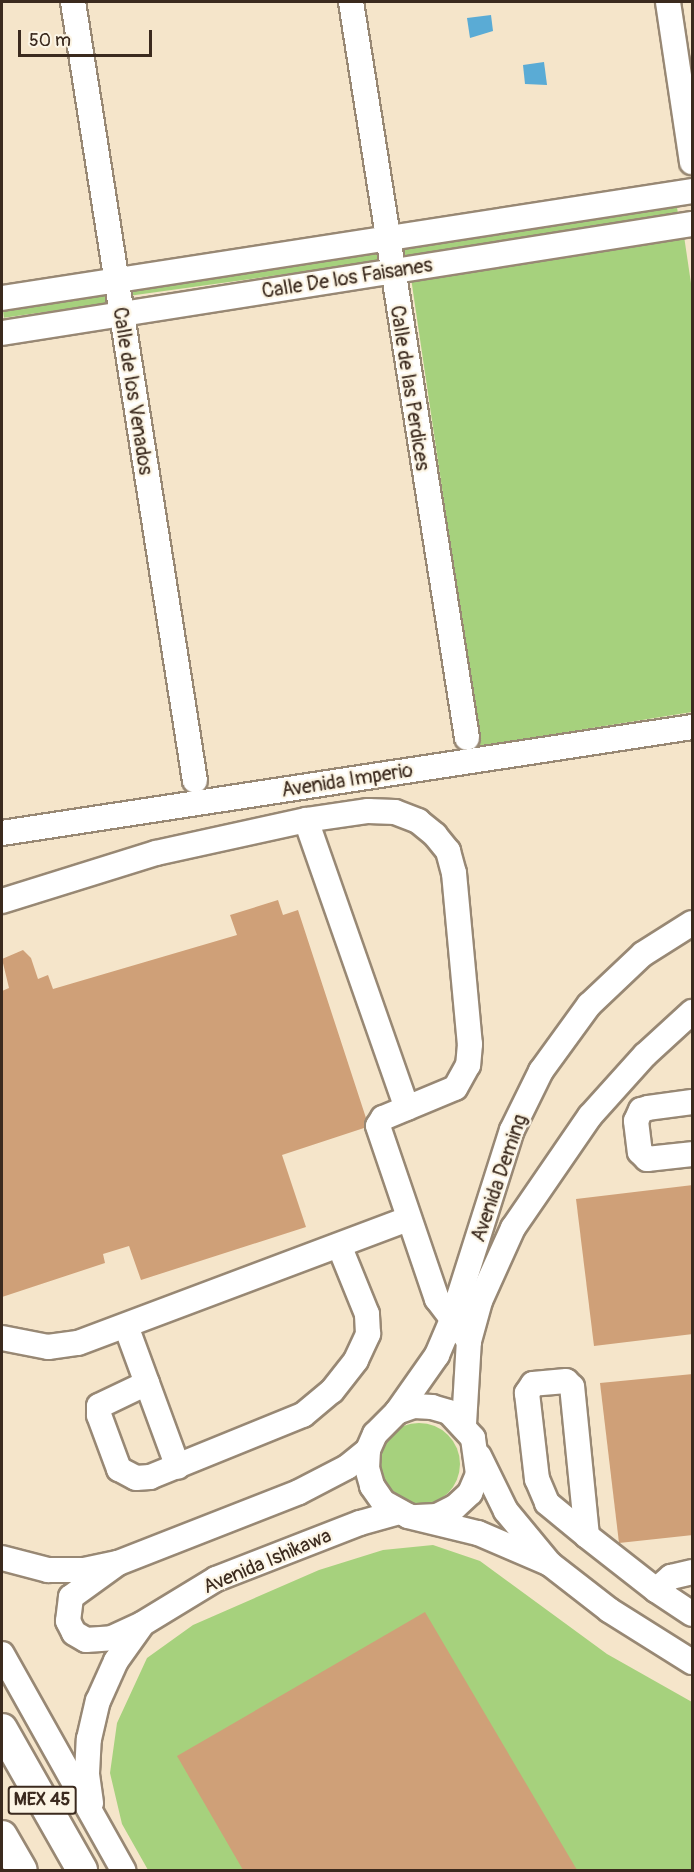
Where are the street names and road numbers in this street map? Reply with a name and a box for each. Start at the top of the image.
street label: Calle De los Faisanes [260,253,434,303]
street label: Calle de las Perdices [385,304,435,472]
street label: Calle de los Venados [108,305,158,477]
street label: Avenida Imperio [280,758,414,802]
street label: Avenida Deming [466,1111,532,1245]
street label: Avenida Ishikawa [199,1523,335,1599]
road number: MEX 45 [8,1785,76,1815]

